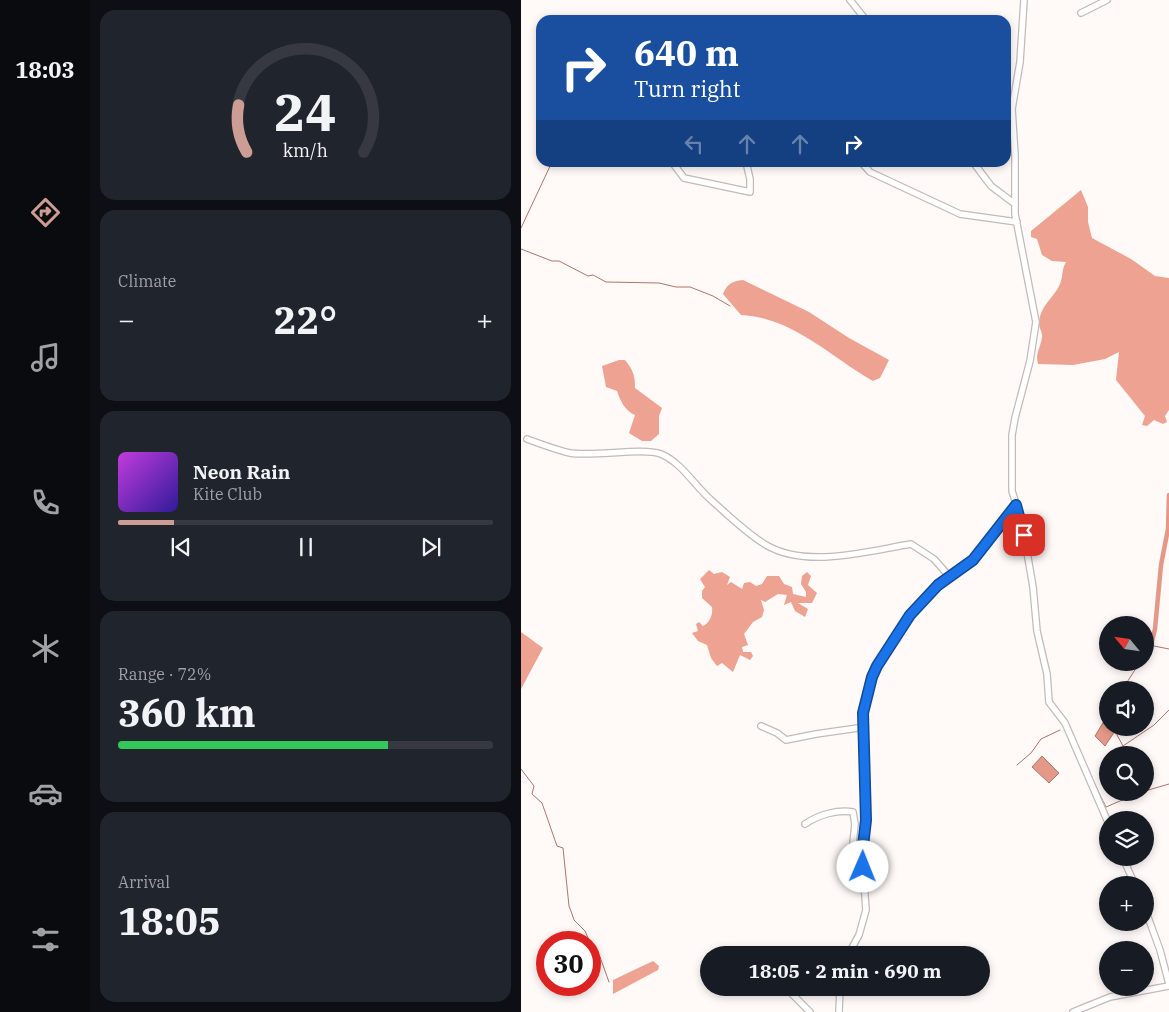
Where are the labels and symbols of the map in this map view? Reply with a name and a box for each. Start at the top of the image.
pin [1003,514,1045,556]
north arrow [1099,616,1153,671]
position arrow [836,840,888,892]
speed limit sign: 30 [536,931,601,996]

